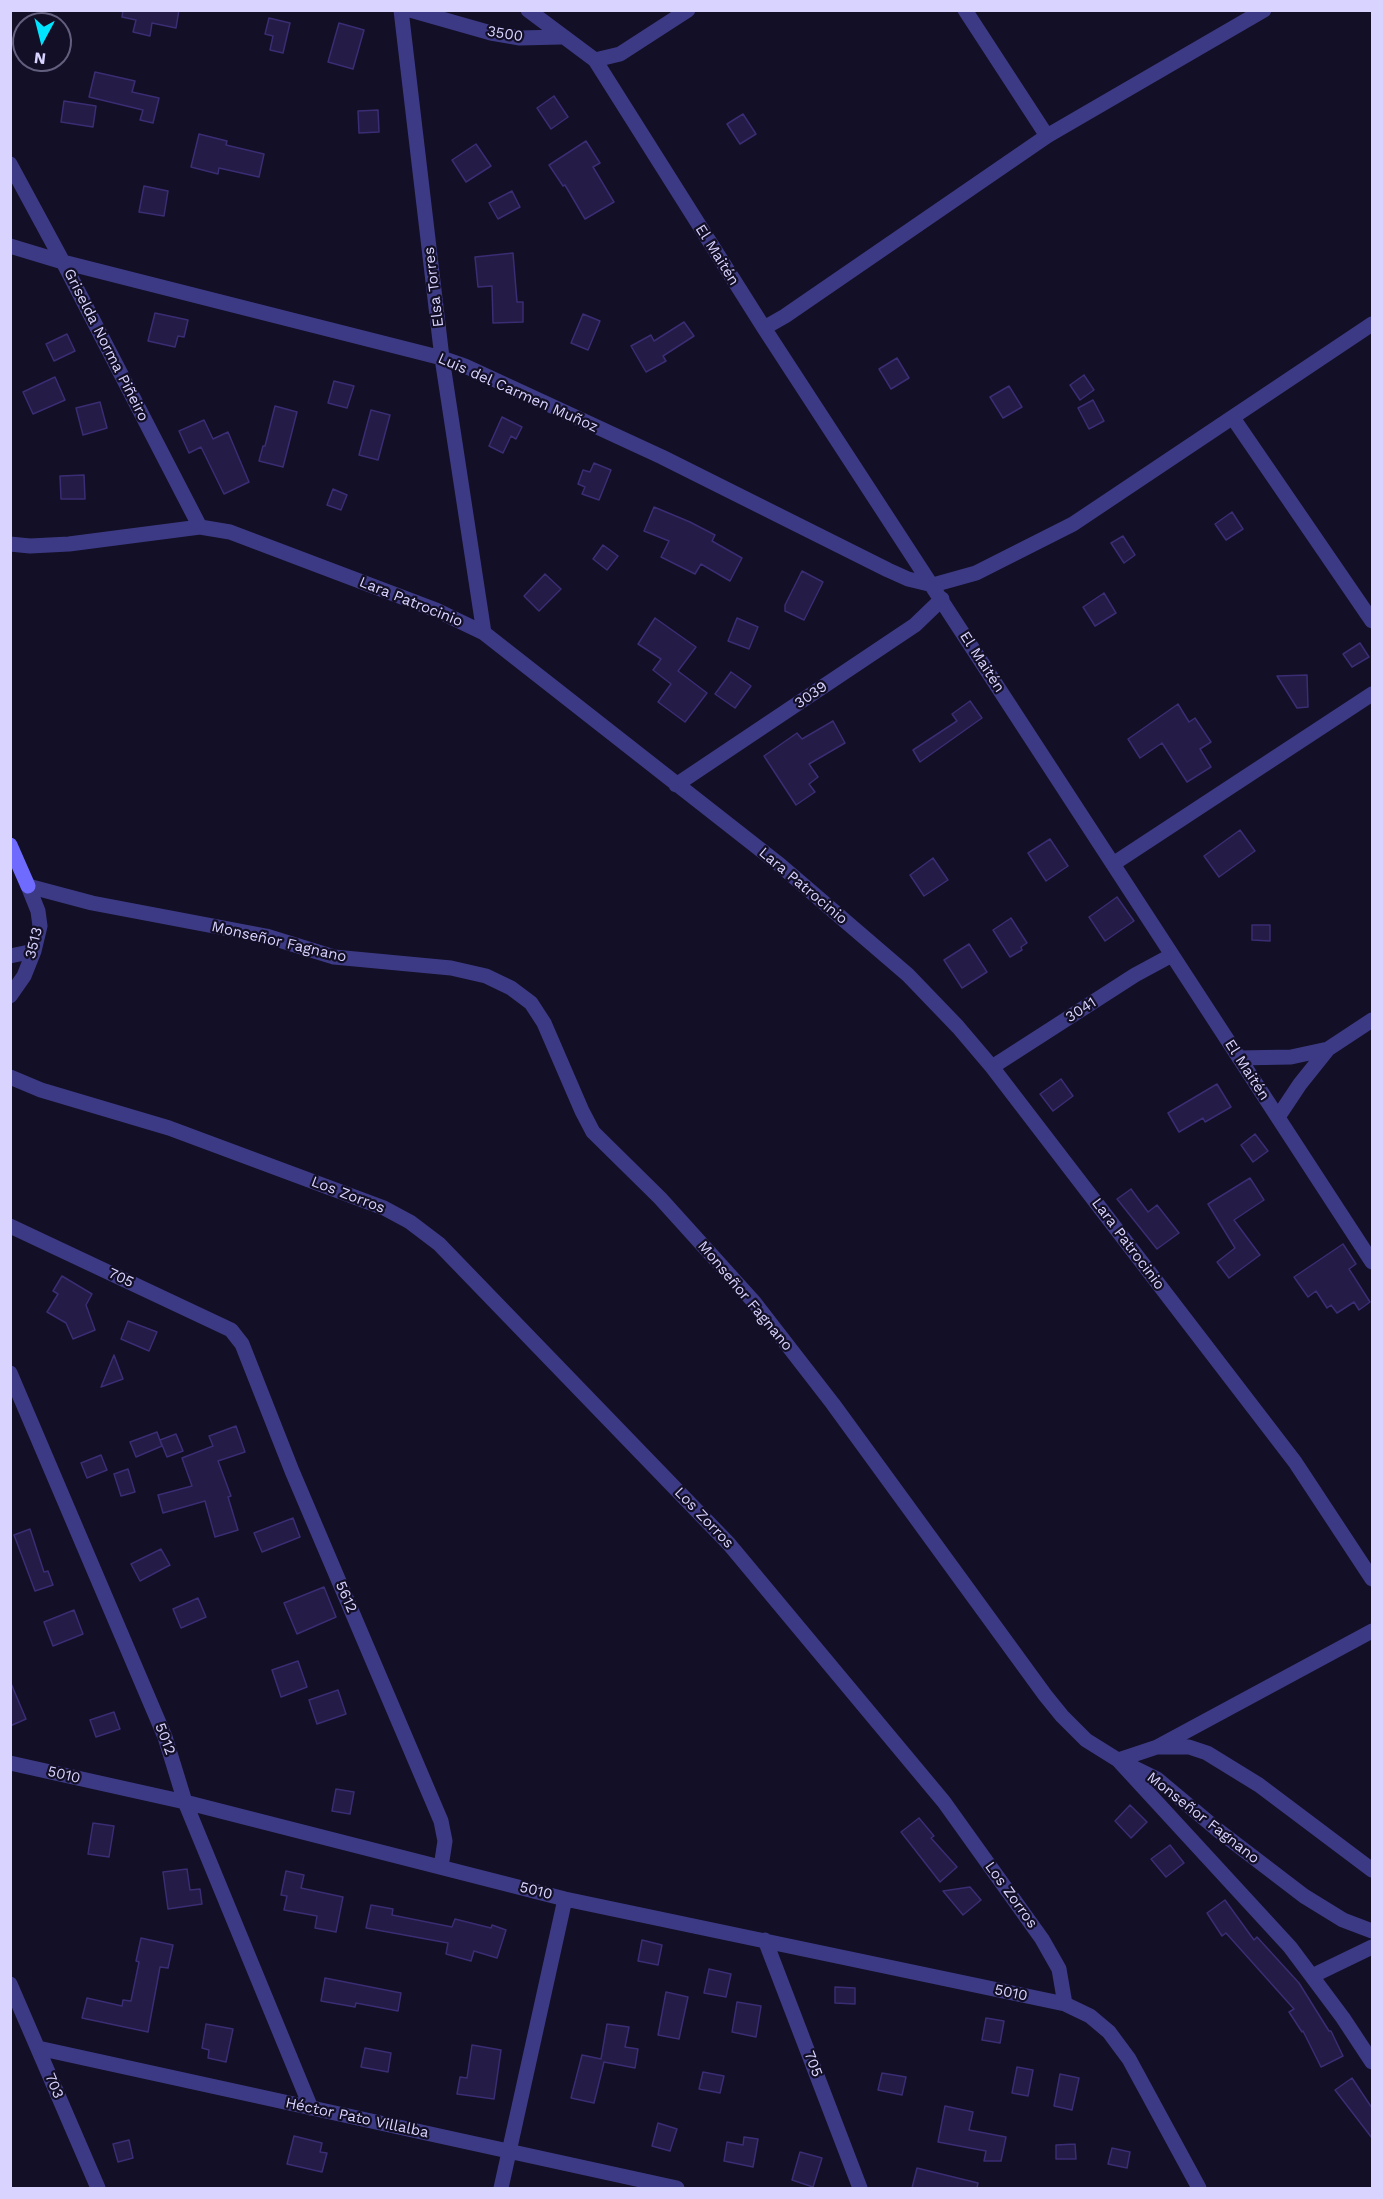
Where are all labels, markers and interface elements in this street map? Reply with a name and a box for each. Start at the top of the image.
north arrow [12,12,72,72]
street label: 3500 [486,22,524,46]
text: N [33,48,47,69]
street label: El Maitén [691,221,743,289]
street label: Elsa Torres [420,246,448,328]
street label: Griselda Norma Piñeiro [60,266,152,424]
street label: Luis del Carmen Muñoz [435,350,601,436]
street label: Lara Patrocinio [357,573,465,631]
street label: El Maitén [956,628,1008,696]
street label: 3039 [791,678,831,712]
street label: Lara Patrocinio [755,844,851,928]
street label: Monseñor Fagnano [210,918,348,966]
street label: 3513 [21,925,47,961]
street label: 3041 [1062,994,1100,1026]
street label: El Maitén [1221,1036,1273,1104]
street label: Los Zorros [308,1173,388,1217]
street label: Lara Patrocinio [1088,1195,1168,1293]
street label: Monseñor Fagnano [694,1237,796,1355]
street label: 705 [105,1264,137,1292]
street label: Los Zorros [671,1484,737,1552]
street label: 5612 [331,1579,361,1615]
street label: 5012 [151,1721,179,1757]
street label: 5010 [46,1762,82,1788]
street label: Monseñor Fagnano [1143,1768,1263,1868]
street label: Los Zorros [981,1858,1041,1932]
street label: 5010 [518,1878,554,1904]
street label: 5010 [993,1981,1029,2005]
street label: 705 [800,2049,826,2079]
street label: 703 [41,2071,67,2101]
street label: Héctor Pato Villalba [284,2094,430,2142]

